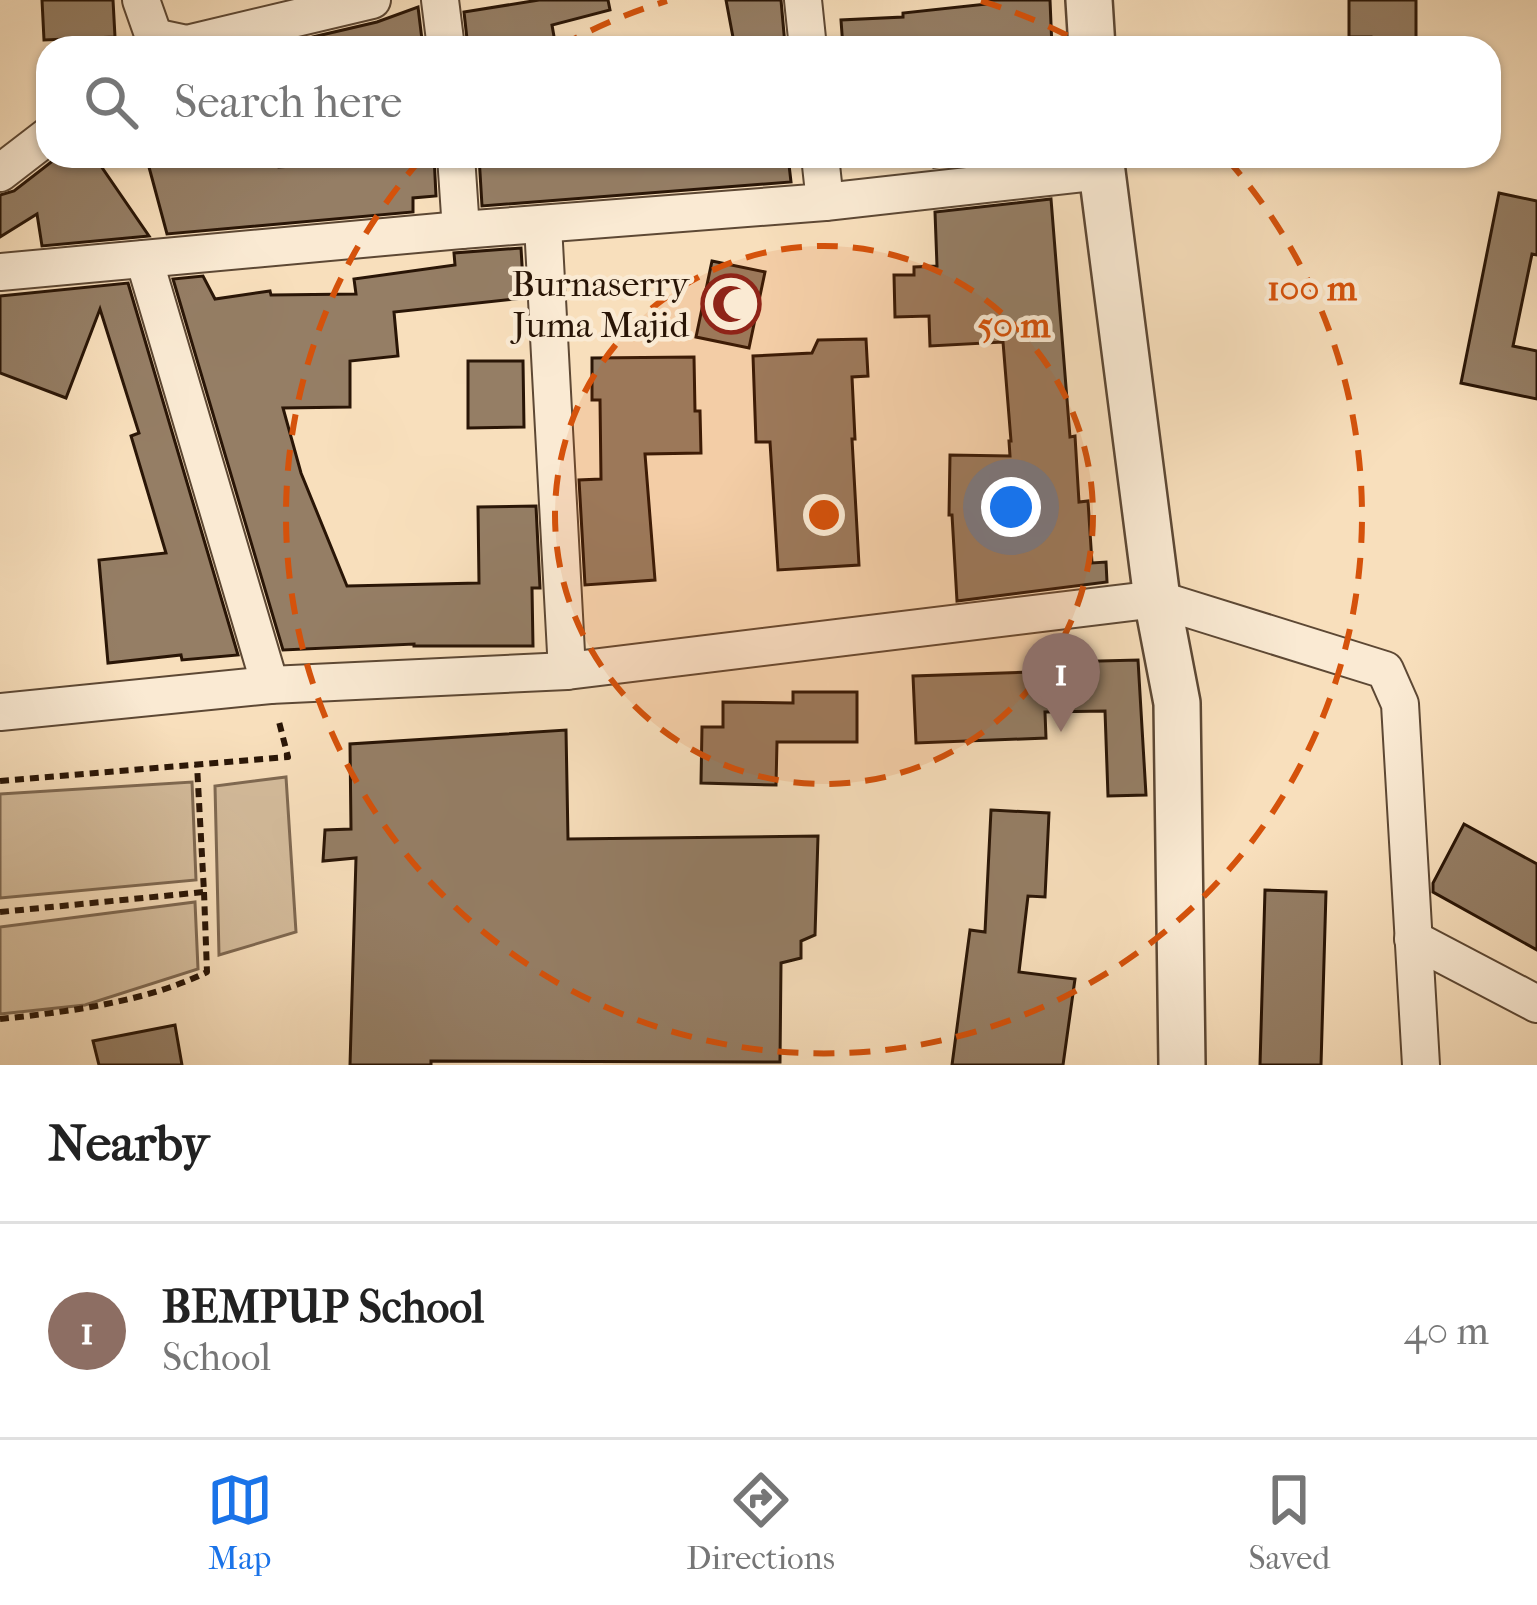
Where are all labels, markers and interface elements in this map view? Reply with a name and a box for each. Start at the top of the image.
search box [36,36,1501,168]
icon: search [78,69,144,135]
text: Search here [174,76,402,129]
place label: Burnaserry Juma Majid [510,263,691,346]
text: 100 m [1267,267,1358,309]
mosque icon: Burnaserry Juma Majid [700,273,762,335]
text: 50 m [978,304,1052,346]
your location [981,477,1041,537]
centre of rings [803,494,845,536]
pin: 1 [1022,633,1100,732]
text: Nearby [48,1113,209,1173]
text: BEMPUP School [162,1281,484,1334]
text: 1 [80,1308,94,1354]
text: 40 m [1404,1308,1489,1354]
text: School [162,1334,271,1380]
tab: Map [207,1467,273,1578]
tab: Directions [686,1467,835,1578]
tab: Saved [1248,1467,1330,1578]

